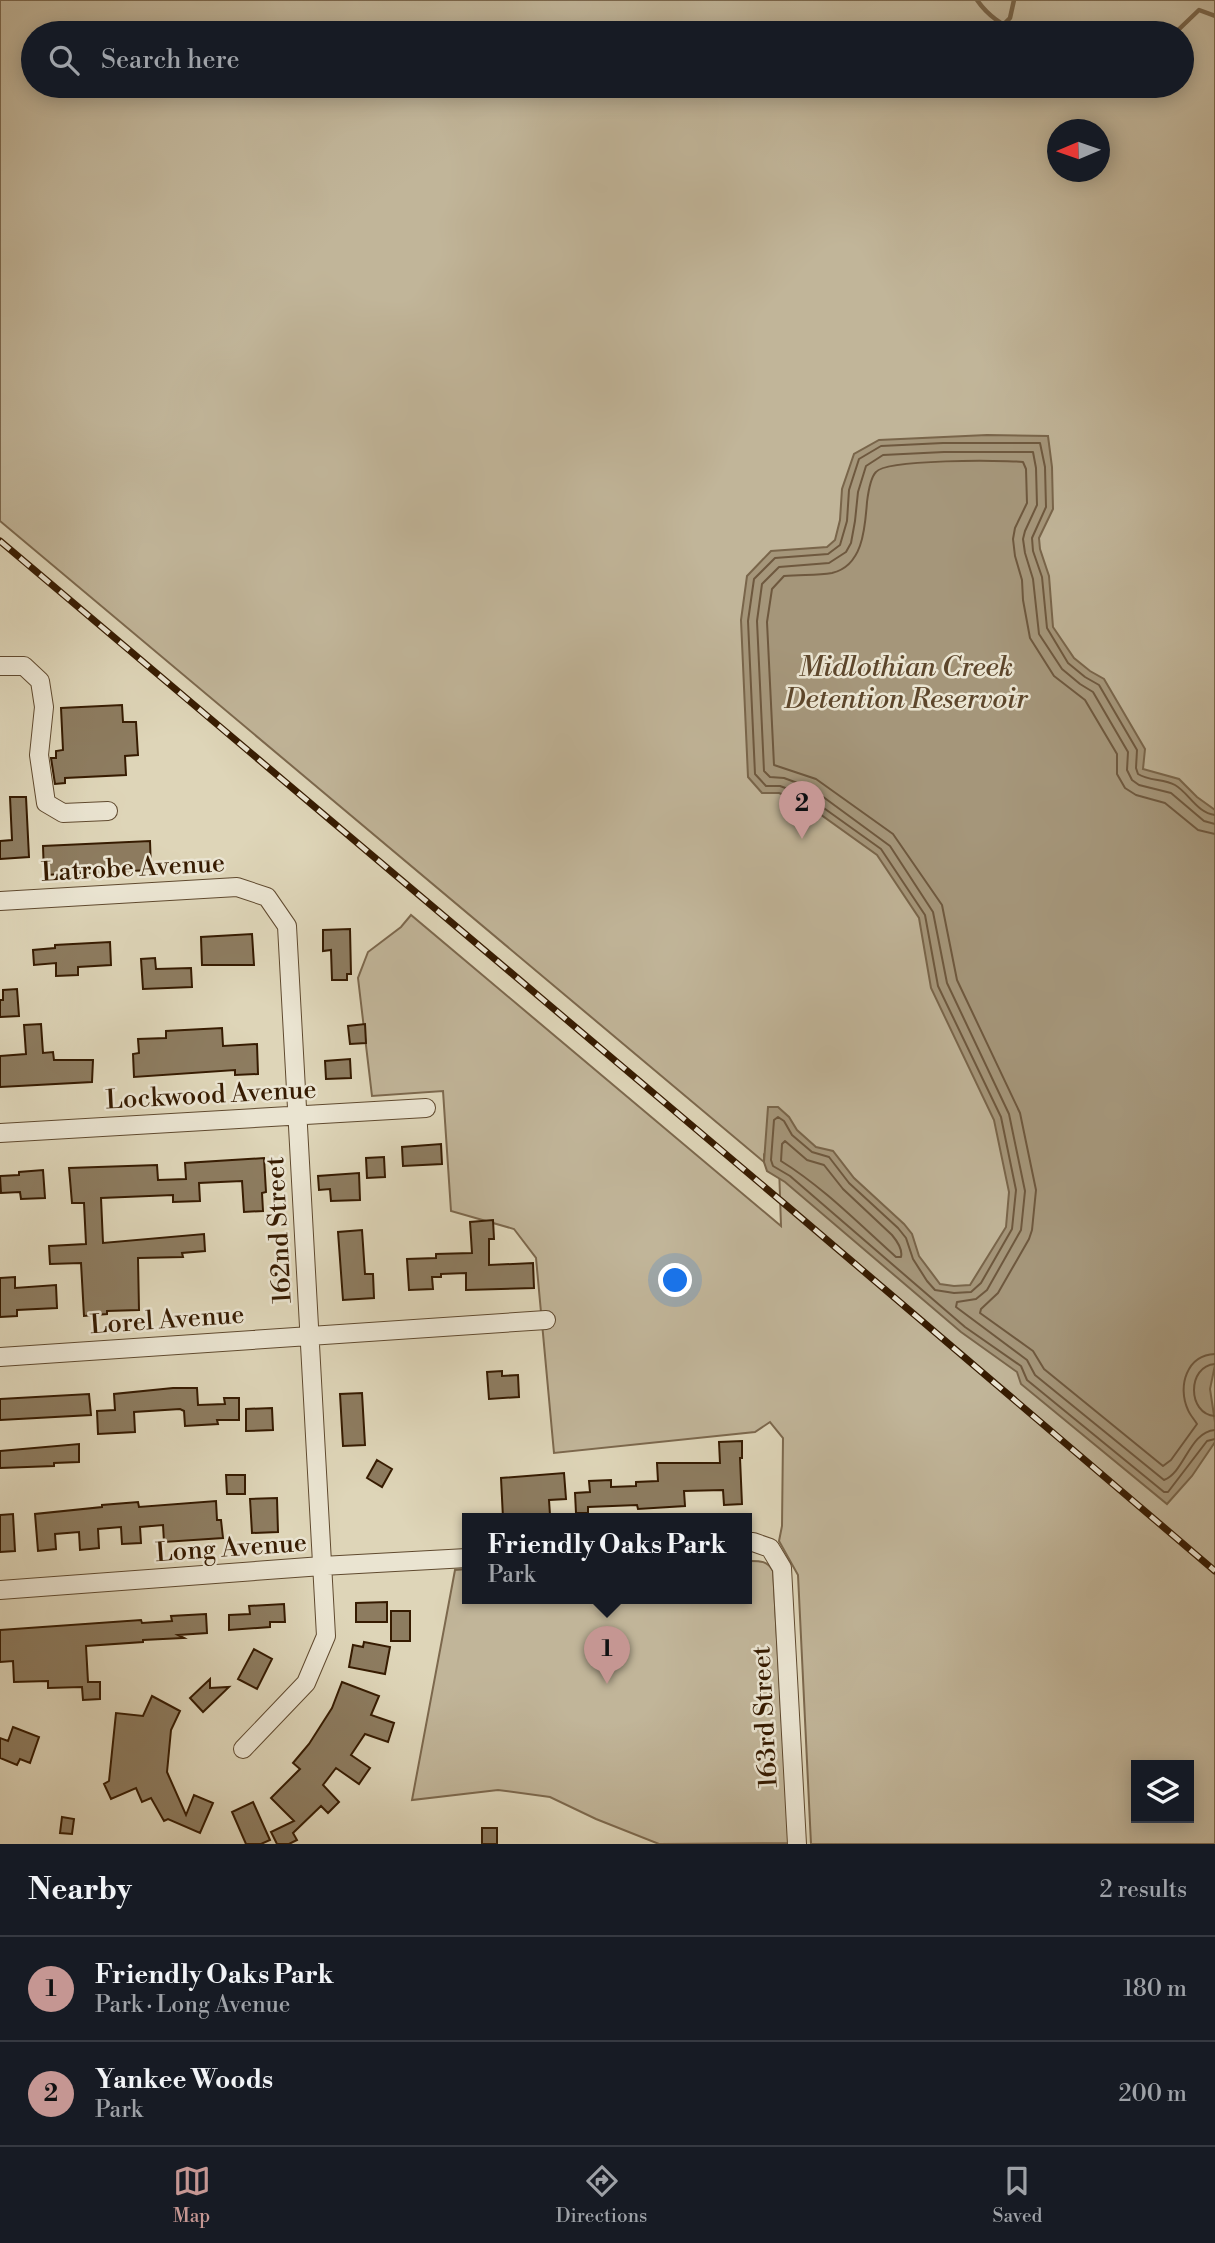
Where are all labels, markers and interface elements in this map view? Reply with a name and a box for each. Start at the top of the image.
search box [21,21,1194,98]
icon: search [45,41,83,79]
text: Search here [101,44,240,76]
north arrow [1047,119,1110,182]
water label: Midlothian Creek Detention Reservoir [783,650,1029,717]
pin: 2 [779,781,825,839]
street label: Latrobe Avenue [40,847,226,889]
street label: Lockwood Avenue [105,1073,317,1117]
street label: 162nd Street [259,1156,299,1304]
your location [658,1263,692,1297]
street label: Lorel Avenue [89,1299,245,1341]
popup [462,1513,752,1604]
street label: Long Avenue [154,1527,308,1569]
text: Friendly Oaks Park [488,1529,726,1561]
text: Park [488,1561,536,1589]
pin: 1 [584,1626,630,1684]
street label: 163rd Street [745,1645,785,1789]
map controls [1131,1760,1194,1823]
button: layers [1131,1760,1194,1823]
text: Nearby [28,1871,132,1909]
text: 2 results [1100,1876,1187,1904]
text: Friendly Oaks Park [95,1959,334,1991]
text: 1 [45,1975,57,2003]
text: 180 m [1123,1975,1187,2003]
text: Park · Long Avenue [95,1991,290,2019]
text: Yankee Woods [95,2064,273,2096]
text: 2 [44,2080,58,2108]
text: 200 m [1119,2080,1187,2108]
text: Park [95,2096,143,2124]
tab: Map [173,2162,211,2228]
tab: Directions [556,2162,647,2228]
tab: Saved [993,2162,1042,2228]

